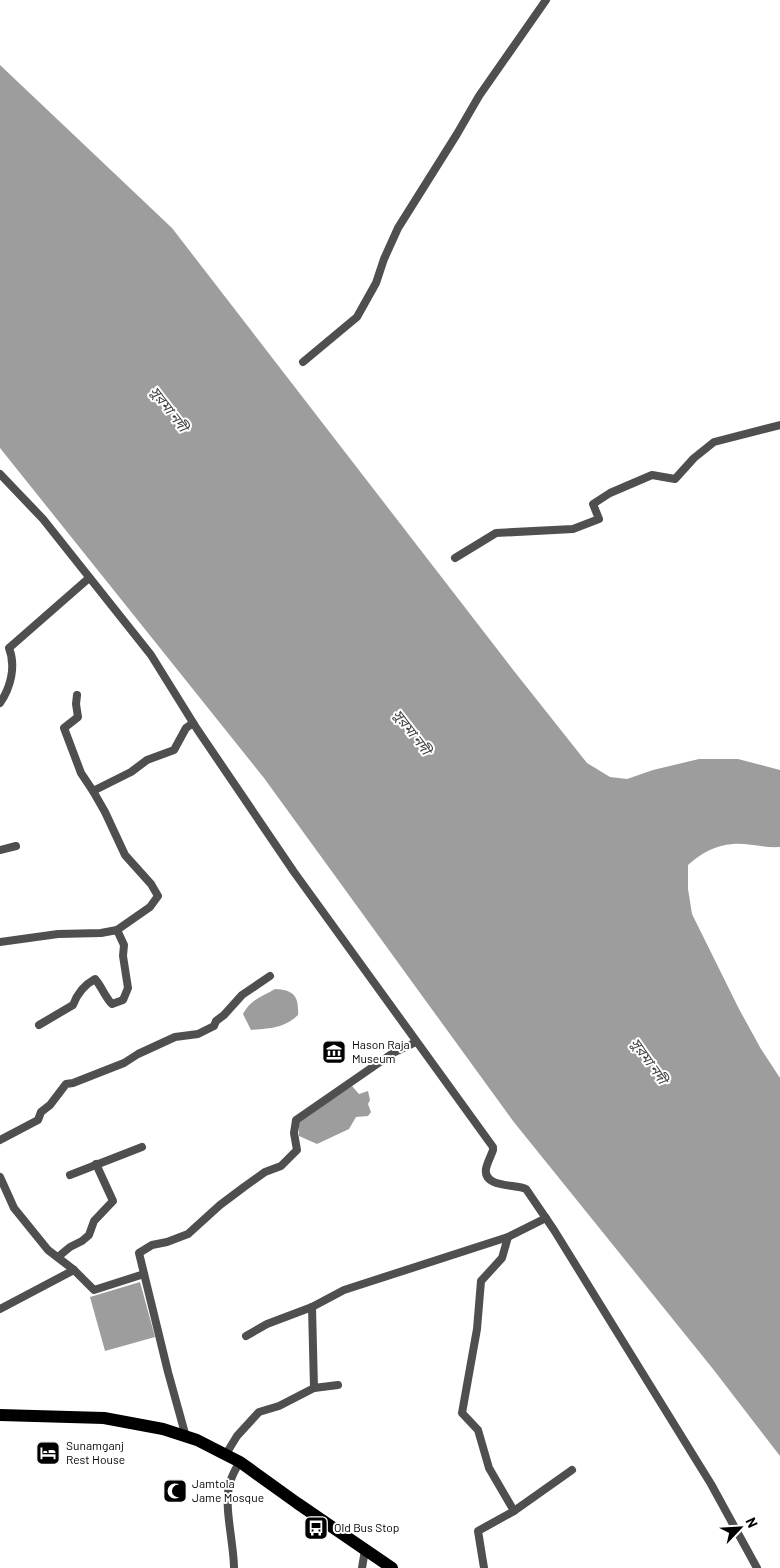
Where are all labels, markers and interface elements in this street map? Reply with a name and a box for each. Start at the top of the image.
water label: সুরমা নদী [146,383,194,438]
water label: সুরমা নদী [389,706,437,761]
water label: সুরমা নদী [627,1035,673,1090]
place label: Hason Raja Museum [352,1037,410,1065]
museum icon: Hason Raja Museum [321,1039,347,1065]
place label: Sunamganj Rest House [66,1438,125,1466]
hotel icon: Sunamganj Rest House [35,1440,61,1466]
place label: Jamtola Jame Mosque [192,1476,264,1504]
mosque icon: Jamtola Jame Mosque [162,1478,188,1504]
north arrow [715,1503,765,1553]
text: N [743,1514,762,1530]
bus stop icon: Old Bus Stop [303,1515,329,1541]
place label: Old Bus Stop [334,1520,400,1534]

